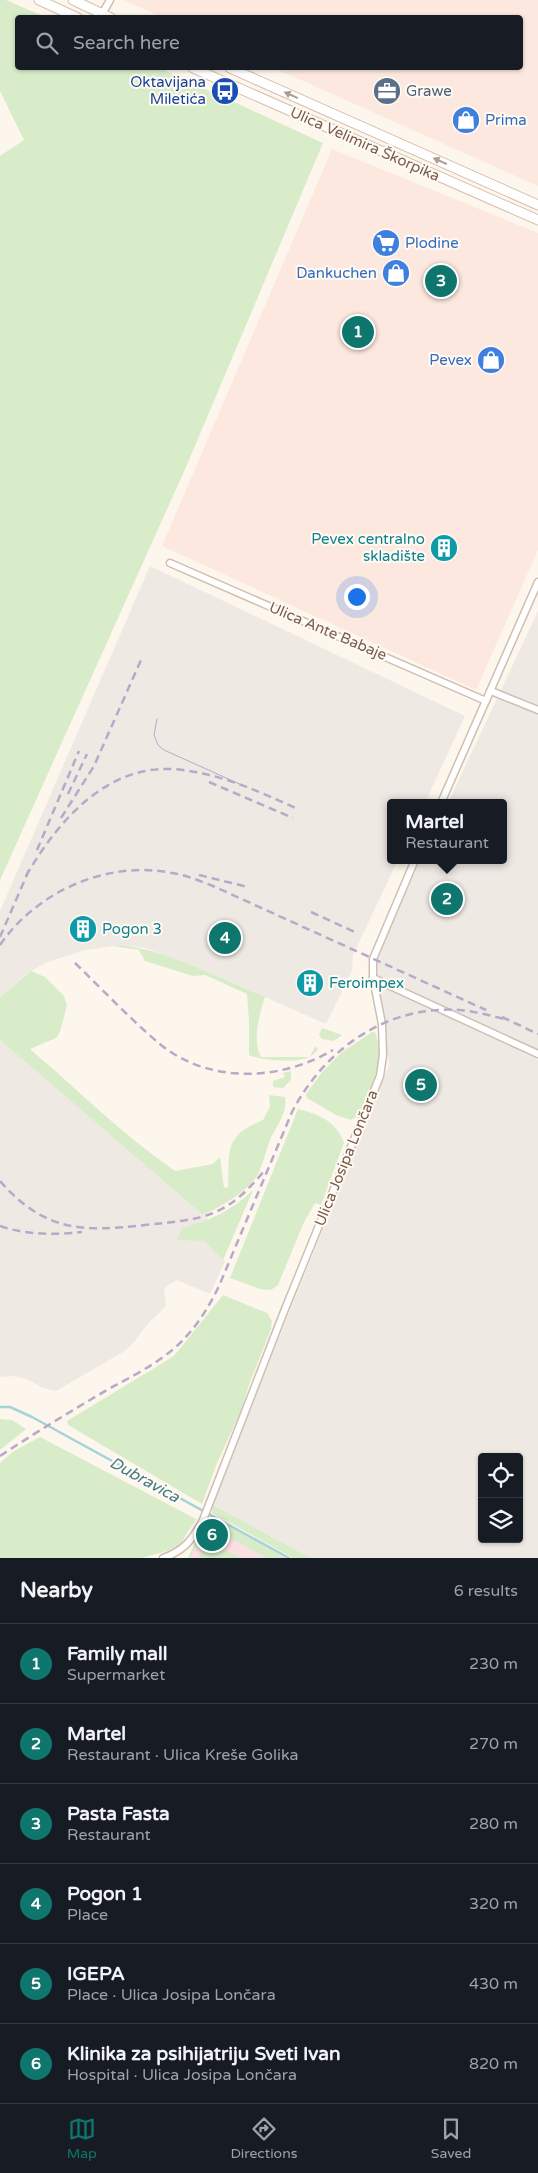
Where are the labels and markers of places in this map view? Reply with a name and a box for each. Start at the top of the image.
place label: Oktavijana Miletića [130,73,206,108]
bus stop icon: Oktavijana Miletića [210,76,240,106]
office icon: Grawe [372,76,402,106]
place label: Grawe [406,82,452,100]
shop icon: Prima [451,105,481,135]
place label: Prima [485,111,527,129]
supermarket icon: Plodine [371,228,401,258]
place label: Plodine [405,234,459,252]
shop icon: Dankuchen [381,258,411,288]
pin: 3 [425,262,457,300]
place label: Dankuchen [296,264,377,282]
pin: 1 [342,313,374,351]
shop icon: Pevex [476,345,506,375]
place label: Pevex [429,351,472,369]
place label: Pevex centralno skladište [311,530,425,565]
building icon: Pevex centralno skladište [429,533,459,563]
pin: 2 [431,880,463,918]
building icon: Pogon 3 [68,914,98,944]
pin: 4 [209,919,241,957]
place label: Pogon 3 [102,920,162,938]
building icon: Feroimpex [295,968,325,998]
place label: Feroimpex [329,974,404,992]
pin: 5 [405,1066,437,1104]
pin: 6 [196,1516,228,1554]

